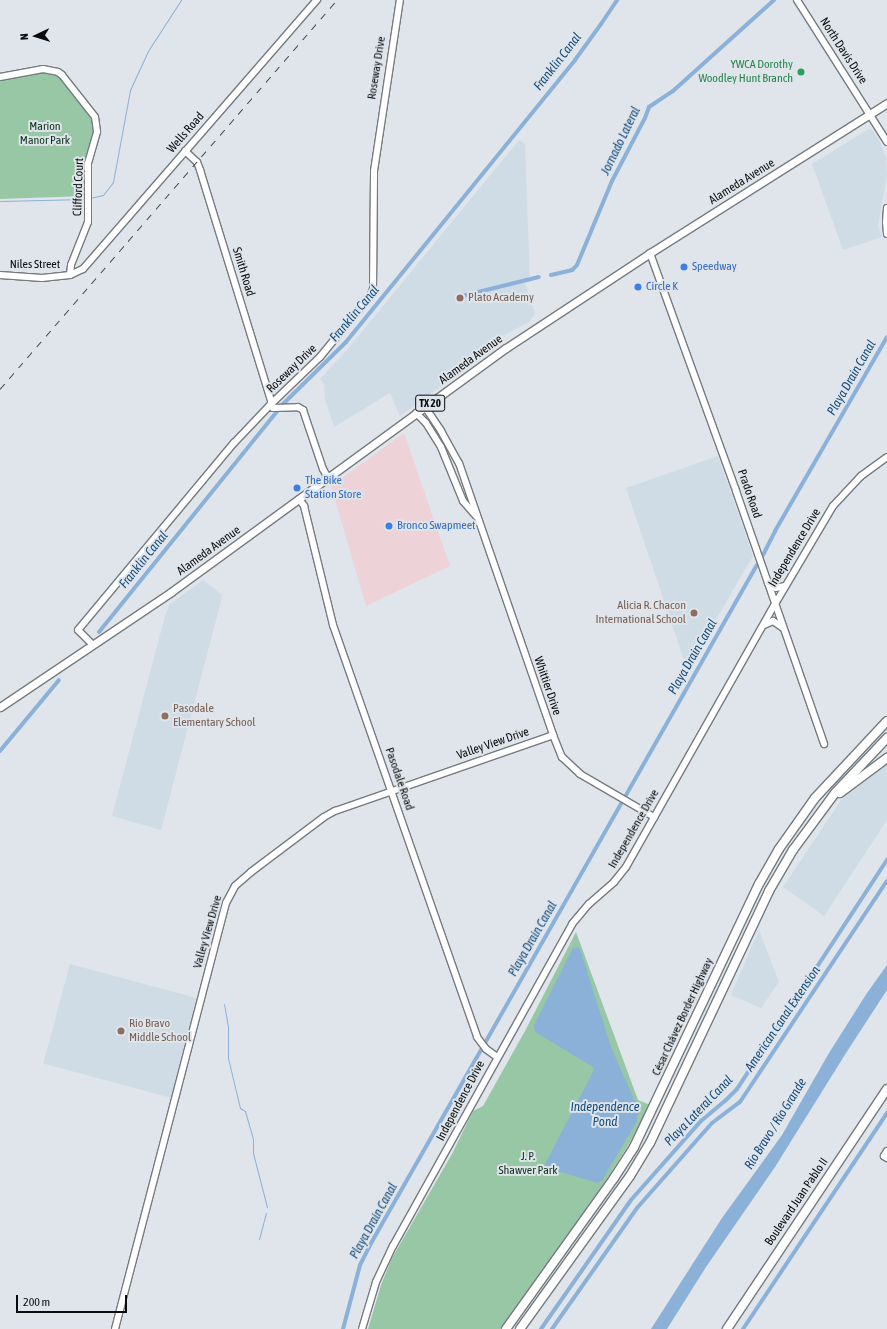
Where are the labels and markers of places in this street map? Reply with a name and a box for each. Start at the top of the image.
place label: YWCA Dorothy Woodley Hunt Branch [698,58,793,86]
marker: YWCA Dorothy Woodley Hunt Branch [796,67,806,77]
place label: Speedway [692,260,737,274]
marker: Speedway [679,262,689,272]
place label: Circle K [646,280,678,294]
marker: Circle K [633,282,643,292]
place label: Plato Academy [468,291,534,305]
marker: Plato Academy [455,293,465,303]
place label: The Bike Station Store [305,474,361,502]
marker: The Bike Station Store [292,483,302,493]
place label: Bronco Swapmeet [397,519,476,533]
marker: Bronco Swapmeet [384,521,394,531]
place label: Alicia R. Chacon International School [596,599,686,627]
marker: Alicia R. Chacon International School [689,608,699,618]
place label: Pasodale Elementary School [173,702,255,730]
marker: Pasodale Elementary School [160,711,170,721]
place label: Rio Bravo Middle School [129,1017,191,1045]
marker: Rio Bravo Middle School [116,1026,126,1036]

